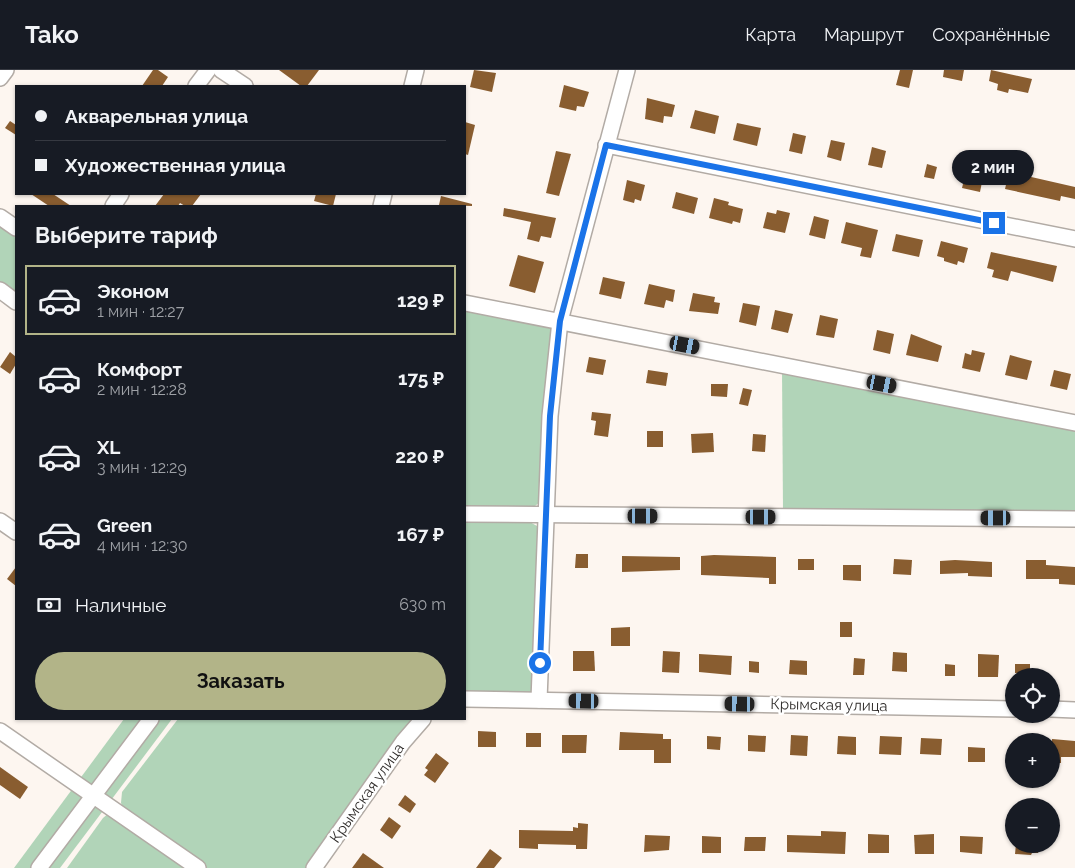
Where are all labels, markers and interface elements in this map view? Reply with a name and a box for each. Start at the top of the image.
text: Tako [25,20,79,49]
text: Карта [745,24,796,45]
text: Маршрут [824,24,904,45]
text: Сохранённые [932,24,1050,45]
text: Акварельная улица [65,105,248,127]
callout: 2 мин [953,150,1035,186]
text: Художественная улица [65,154,286,176]
text: 2 мин [971,158,1015,177]
route end [983,212,1005,234]
text: Выберите тариф [35,222,218,248]
icon: car [37,278,82,323]
text: Эконом [97,280,169,302]
text: 129 ₽ [397,289,444,311]
text: 1 мин · 12:27 [97,302,184,321]
car [668,335,701,355]
icon: car [37,356,82,401]
text: Комфорт [97,358,182,380]
text: 175 ₽ [398,367,444,389]
car [865,374,898,394]
text: 2 мин · 12:28 [97,380,187,399]
icon: car [37,434,82,479]
text: XL [97,436,120,458]
text: 220 ₽ [395,445,444,467]
text: 3 мин · 12:29 [97,458,187,477]
car [628,509,658,524]
car [746,510,776,525]
car [981,511,1011,526]
icon: car [37,512,82,557]
text: Green [97,514,152,536]
text: 167 ₽ [397,523,444,545]
text: 4 мин · 12:30 [97,536,188,555]
icon: cash [35,591,63,619]
text: Наличные [75,594,166,616]
text: 630 m [399,595,446,614]
button: Заказать [35,652,446,710]
route start [529,652,551,674]
map controls [1005,668,1060,853]
button: locate [1005,668,1060,723]
car [568,693,599,709]
street label: Крымская улица [770,695,888,715]
car [724,696,755,712]
button: + [1005,733,1060,788]
street label: Крымская улица [326,740,408,846]
button: − [1005,798,1060,853]

